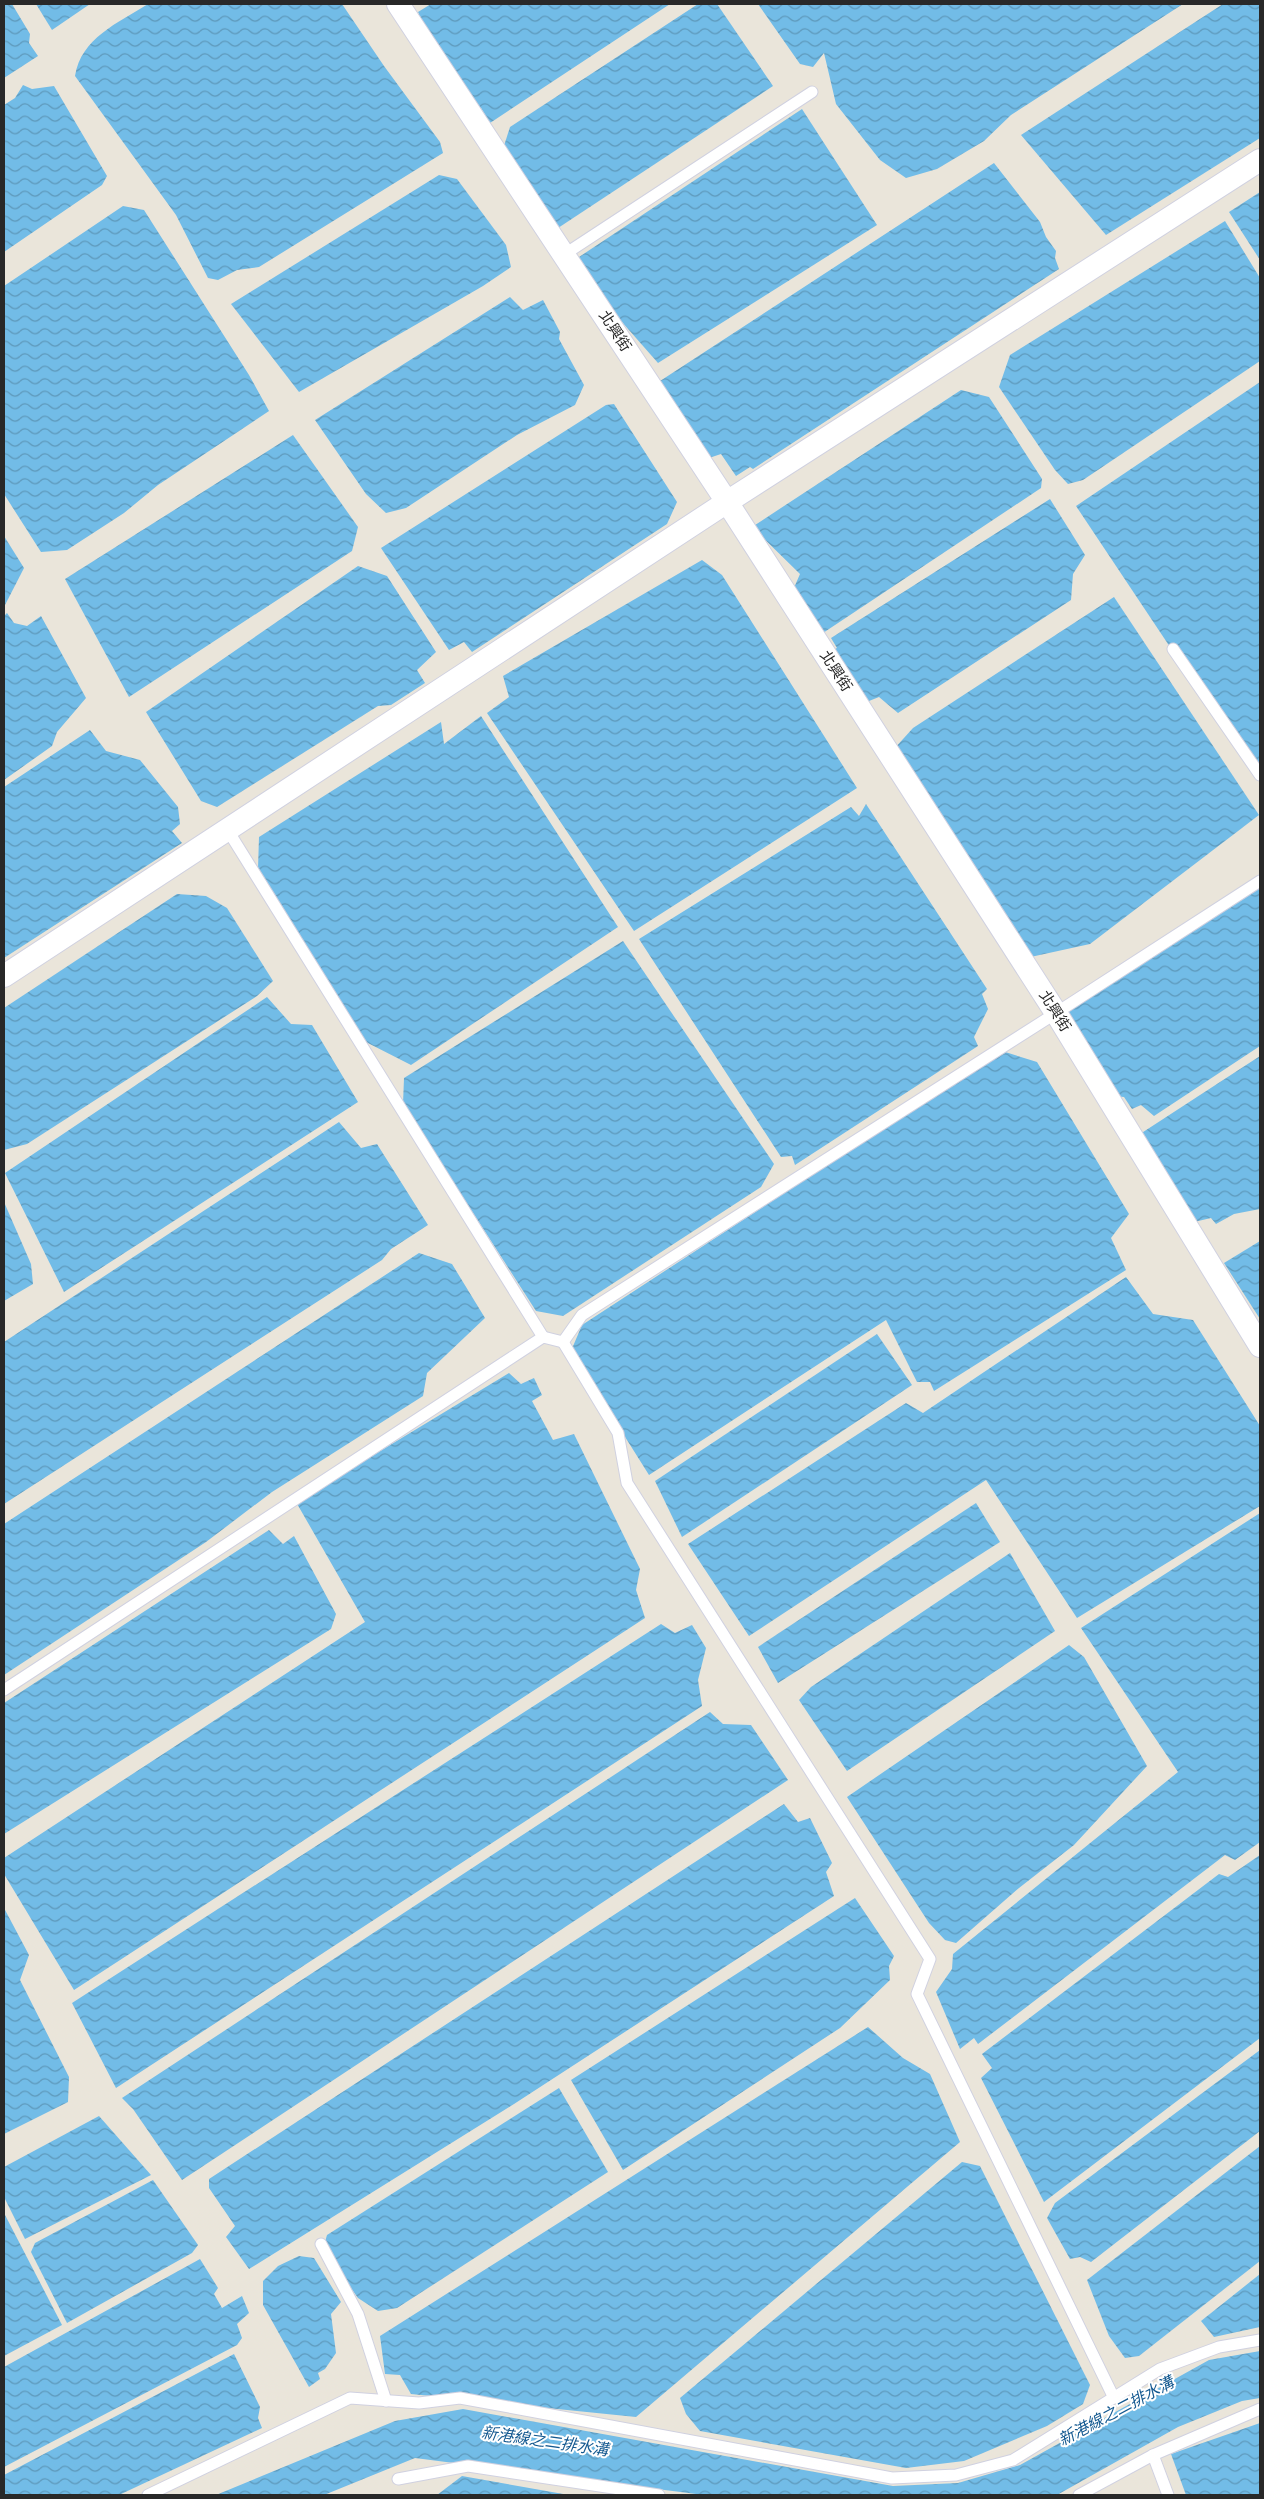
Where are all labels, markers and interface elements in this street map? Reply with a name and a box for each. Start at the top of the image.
street label: 北興街 [595,307,635,355]
street label: 北興街 [816,647,856,695]
street label: 北興街 [1035,987,1075,1035]
water label: 新港線之二排水溝 [1055,2372,1179,2449]
water label: 新港線之二排水溝 [480,2423,612,2460]

